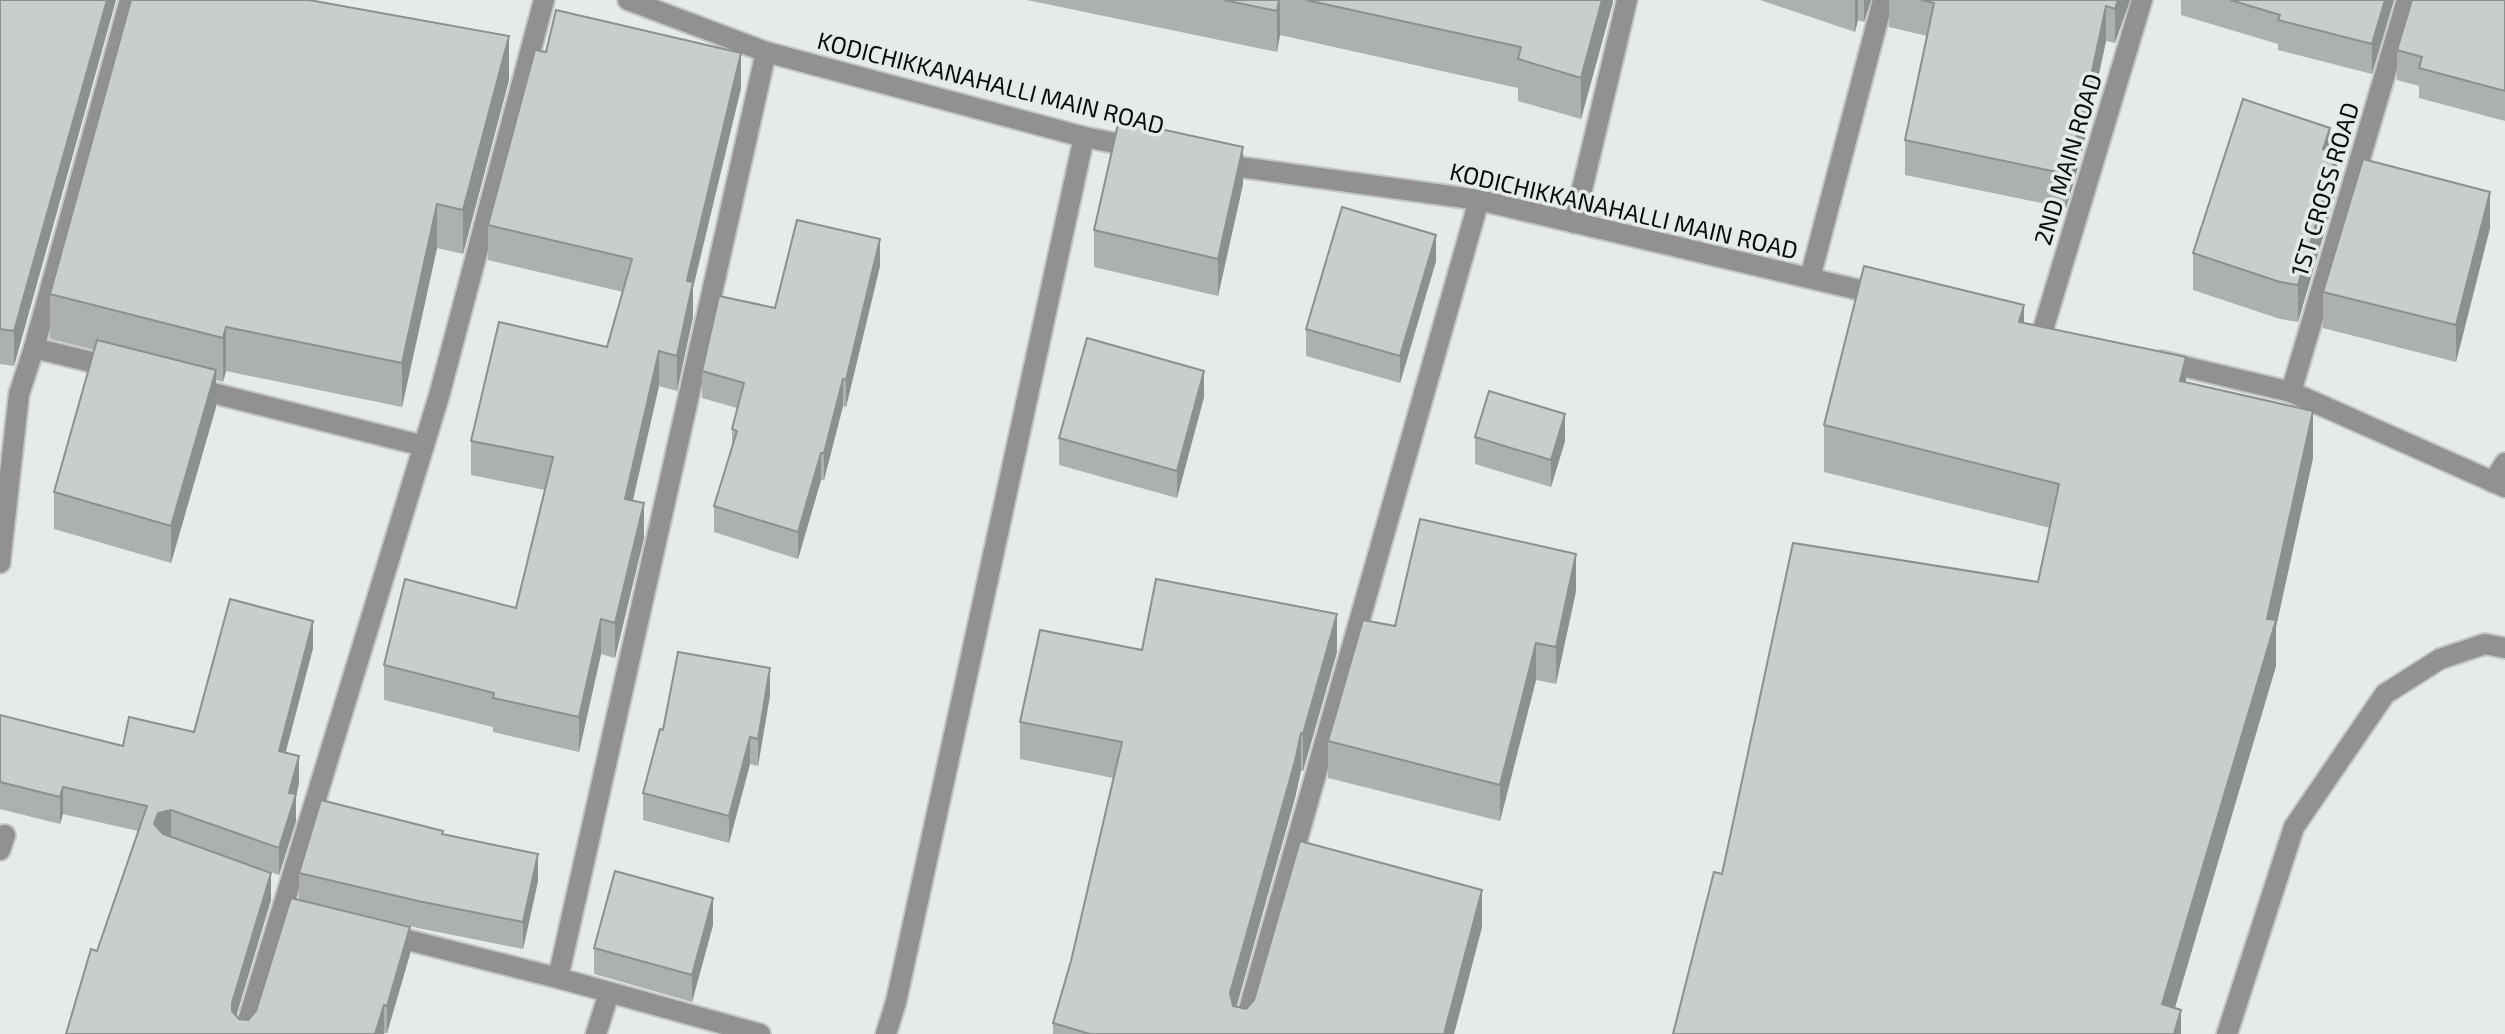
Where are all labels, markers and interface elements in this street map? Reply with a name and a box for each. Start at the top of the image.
street label: KODICHIKKANAHALLI MAIN ROAD [815,25,1167,139]
street label: 2ND MAIN ROAD [2027,70,2107,248]
street label: 1ST CROSS ROAD [2284,99,2364,279]
street label: KODICHIKKANAHALLI MAIN ROAD [1447,156,1801,264]

